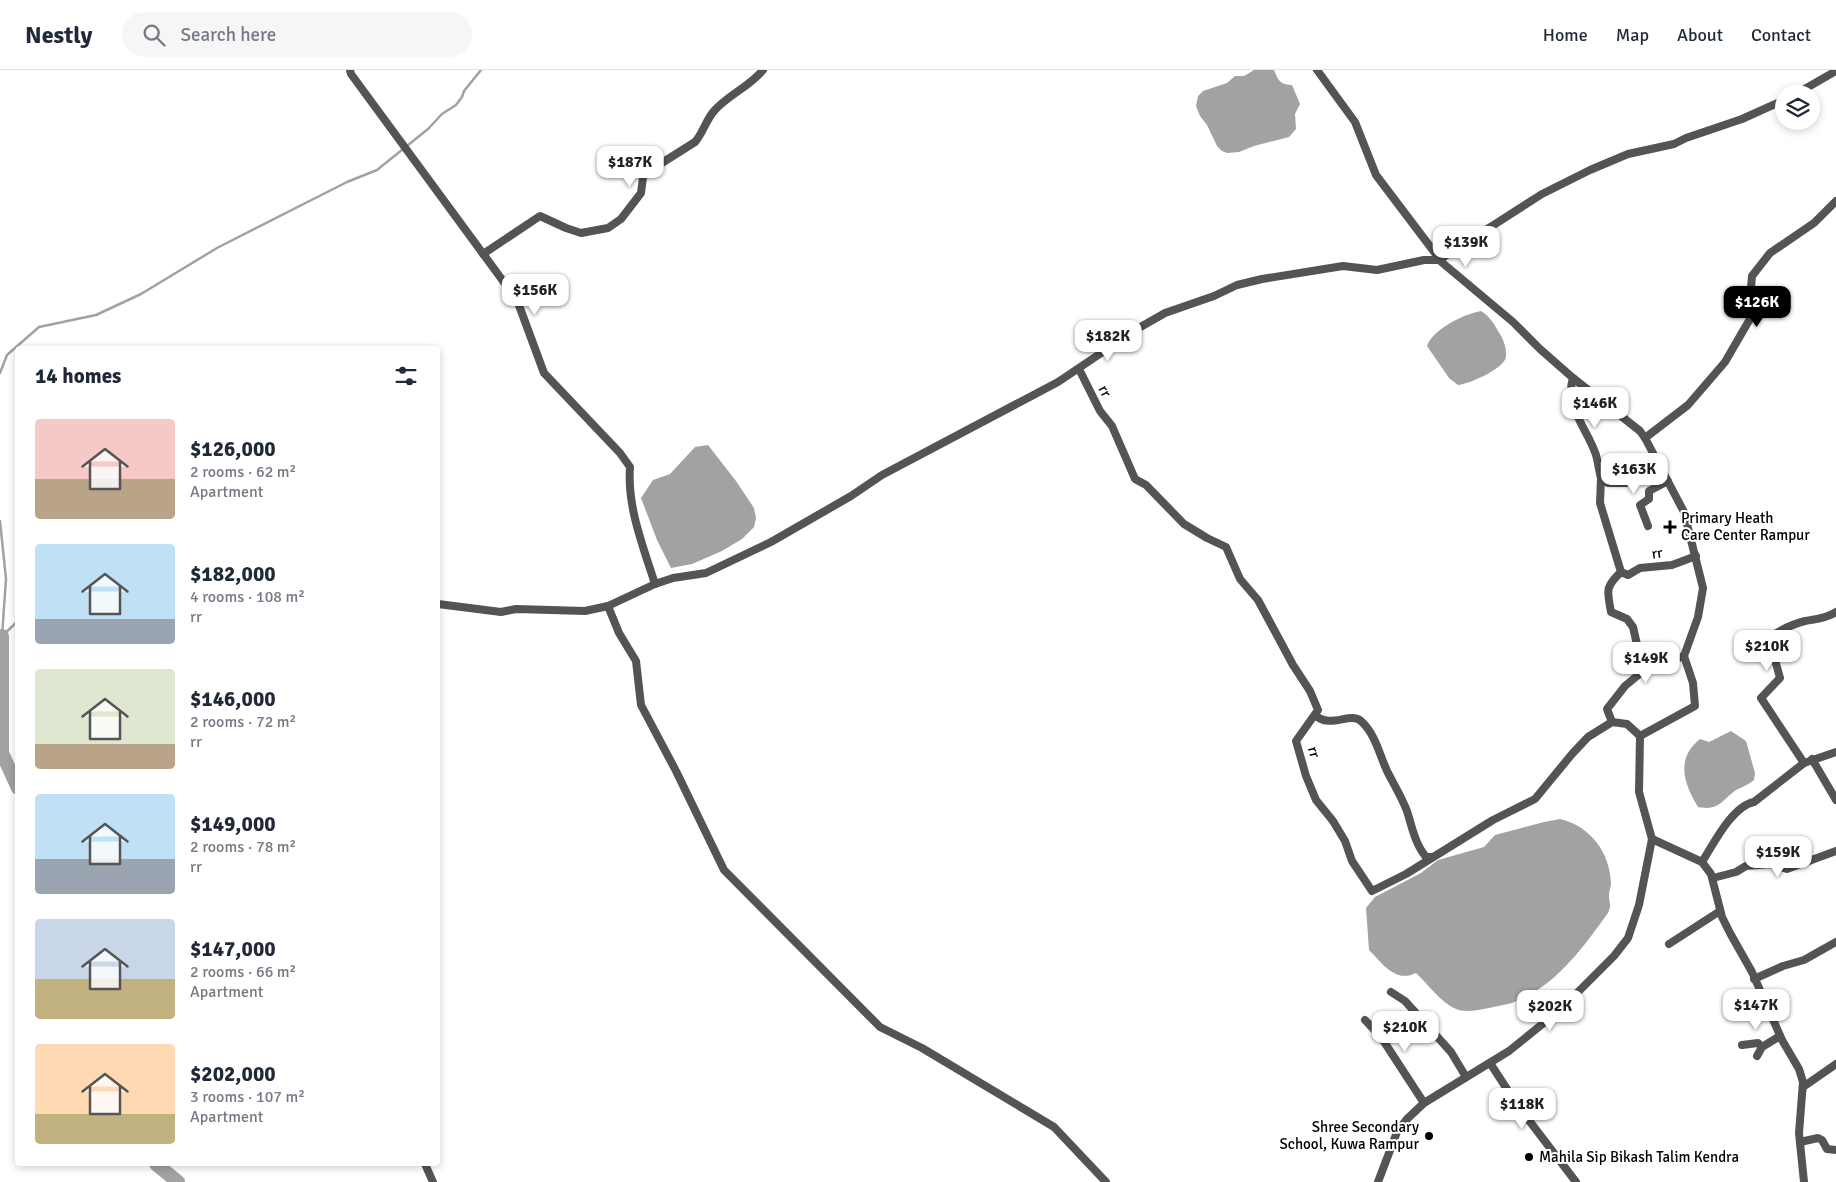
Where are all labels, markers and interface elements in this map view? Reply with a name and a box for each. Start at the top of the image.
search box [122,12,472,57]
text: Nestly [25,20,92,50]
icon: search [140,21,168,49]
text: Search here [180,23,276,47]
text: Home [1543,24,1588,46]
text: Map [1616,24,1649,46]
text: About [1677,24,1723,46]
text: Contact [1751,24,1811,46]
map controls [1775,85,1820,130]
button: layers [1775,85,1820,130]
pin: $187K [595,146,665,188]
text: $187K [608,152,652,172]
pin: $139K [1431,226,1501,268]
text: $139K [1444,232,1488,252]
pin: $156K [500,274,570,316]
text: $156K [513,280,557,300]
pin: $126K [1722,286,1792,328]
text: $126K [1735,292,1779,312]
pin: $182K [1073,320,1143,362]
text: $182K [1086,326,1130,346]
icon: filters [392,362,420,390]
text: 14 homes [35,363,121,389]
street label: rr [1094,382,1116,400]
pin: $146K [1560,386,1630,429]
text: $146K [1573,393,1617,413]
text: $126,000 [190,436,276,462]
icon: home [75,439,135,499]
pin: $163K [1599,452,1669,495]
text: $163K [1612,459,1656,479]
text: 2 rooms · 62 m² [190,462,296,482]
text: Apartment [190,482,263,502]
place label: Primary Heath Care Center Rampur [1681,509,1810,544]
marker: Primary Heath Care Center Rampur [1663,520,1677,534]
street label: rr [1650,543,1664,563]
text: $182,000 [190,561,276,587]
icon: home [75,564,135,624]
text: 4 rooms · 108 m² [190,587,305,607]
text: rr [190,607,202,627]
pin: $210K [1732,630,1802,672]
text: $210K [1745,636,1789,656]
pin: $149K [1611,642,1681,684]
text: $149K [1624,648,1668,668]
text: $146,000 [190,686,276,712]
icon: home [75,689,135,749]
text: 2 rooms · 72 m² [190,712,296,732]
text: rr [190,732,202,752]
street label: rr [1304,744,1324,760]
text: $149,000 [190,811,276,837]
icon: home [75,814,135,874]
pin: $159K [1743,836,1813,878]
text: 2 rooms · 78 m² [190,837,296,857]
text: $159K [1756,842,1800,862]
text: rr [190,857,202,877]
text: $147,000 [190,936,276,962]
icon: home [75,939,135,999]
text: 2 rooms · 66 m² [190,962,296,982]
text: Apartment [190,982,263,1002]
pin: $147K [1721,988,1791,1031]
pin: $202K [1515,990,1585,1032]
text: $147K [1734,995,1778,1015]
text: $202K [1528,996,1572,1016]
pin: $210K [1370,1010,1440,1053]
text: $210K [1383,1017,1427,1037]
text: $202,000 [190,1061,276,1087]
icon: home [75,1064,135,1124]
text: 3 rooms · 107 m² [190,1087,305,1107]
pin: $118K [1487,1088,1557,1130]
text: $118K [1500,1094,1544,1114]
text: Apartment [190,1107,263,1127]
place label: Shree Secondary School, Kuwa Rampur [1279,1118,1419,1153]
marker: Shree Secondary School, Kuwa Rampur [1423,1130,1435,1142]
place label: Mahila Sip Bikash Talim Kendra [1539,1148,1739,1166]
marker: Mahila Sip Bikash Talim Kendra [1523,1151,1535,1163]

